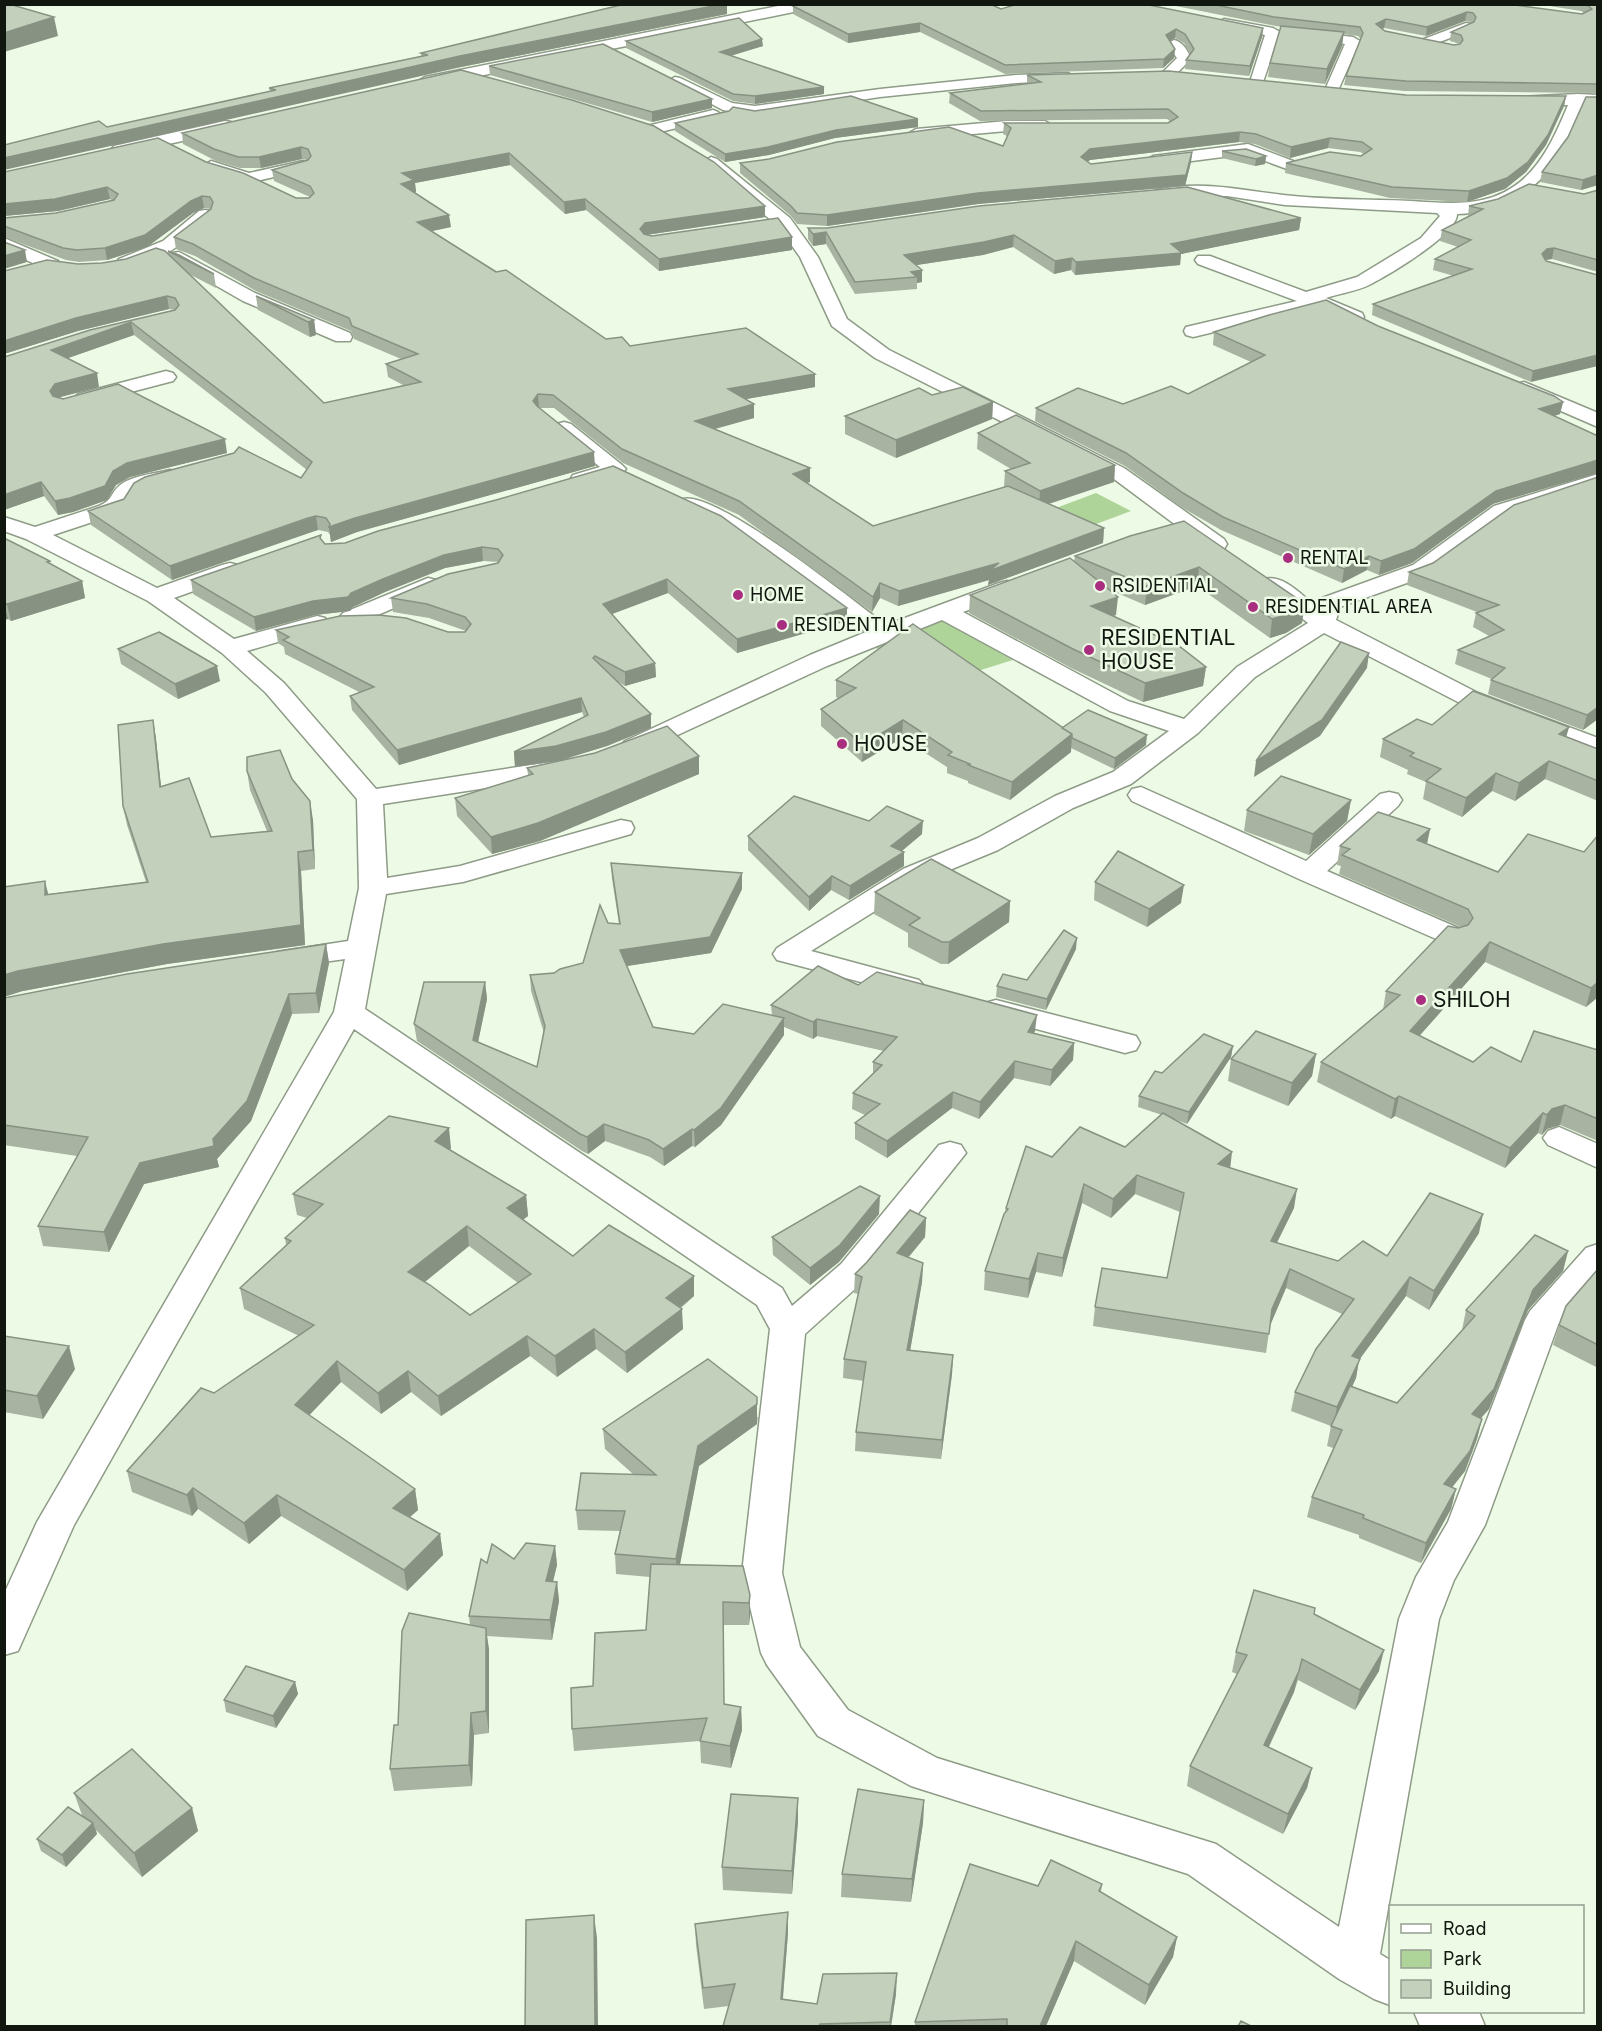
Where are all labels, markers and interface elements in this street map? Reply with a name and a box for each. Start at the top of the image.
place label: RENTAL [1300,547,1369,568]
marker: RENTAL [1281,551,1295,565]
place label: RSIDENTIAL [1112,575,1216,596]
marker: RSIDENTIAL [1093,579,1107,593]
place label: HOME [750,584,804,605]
marker: HOME [731,588,745,602]
place label: RESIDENTIAL AREA [1265,596,1433,617]
marker: RESIDENTIAL AREA [1246,600,1260,614]
place label: RESIDENTIAL [794,614,909,635]
marker: RESIDENTIAL [775,618,789,632]
place label: RESIDENTIAL HOUSE [1101,625,1235,674]
marker: RESIDENTIAL HOUSE [1082,643,1096,657]
place label: HOUSE [854,731,927,756]
marker: HOUSE [835,737,849,751]
place label: SHILOH [1433,987,1511,1012]
marker: SHILOH [1414,993,1428,1007]
legend [1389,1905,1584,2013]
text: Road [1443,1918,1486,1939]
text: Park [1443,1948,1482,1969]
text: Building [1443,1978,1511,1999]

